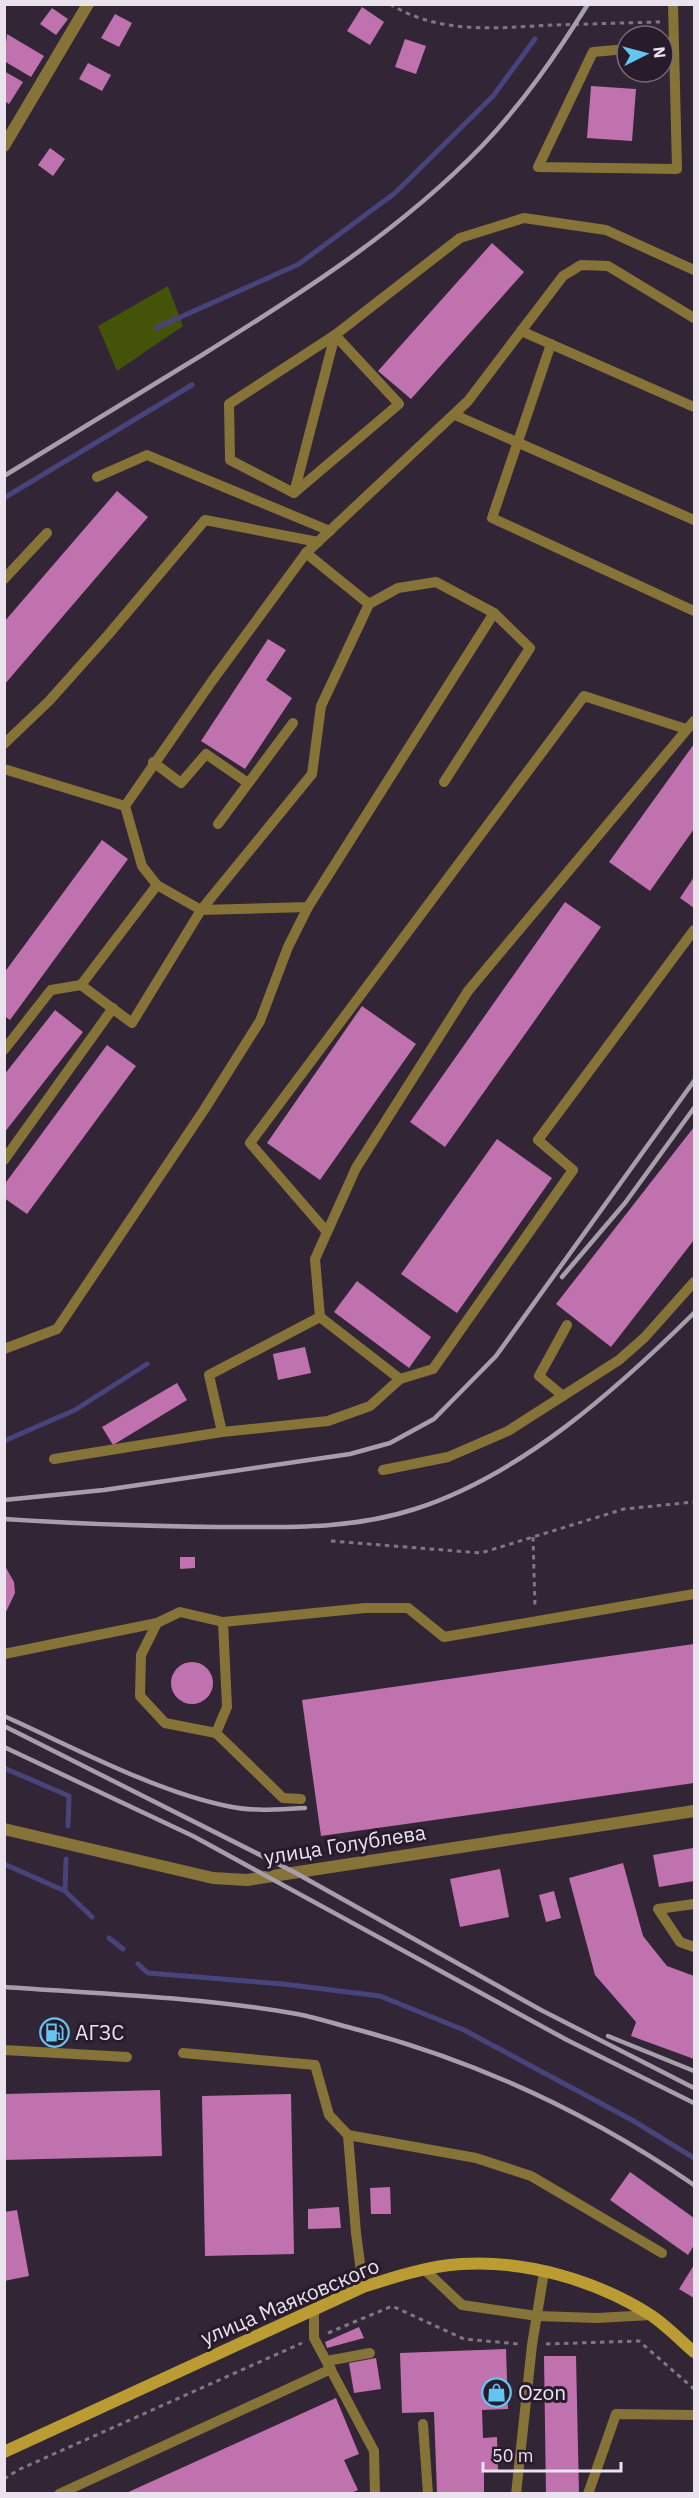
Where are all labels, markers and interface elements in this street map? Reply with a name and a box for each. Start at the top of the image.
north arrow [615,24,675,84]
text: N [649,46,670,59]
street label: улица Голублева [262,1817,428,1871]
fuel station icon: АГЗС [38,2017,70,2049]
place label: АГЗС [75,2018,124,2046]
street label: улица Маяковского [196,2251,383,2351]
shop icon: Ozon [481,2377,513,2409]
place label: Ozon [518,2378,566,2406]
scale bar [483,2435,621,2473]
text: 50 m [492,2444,534,2467]

